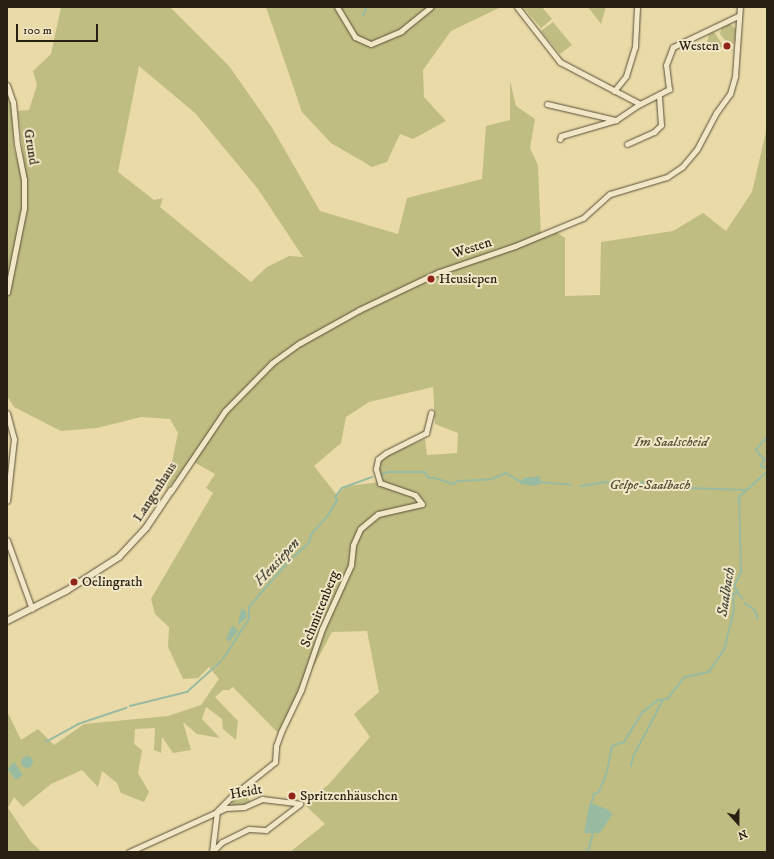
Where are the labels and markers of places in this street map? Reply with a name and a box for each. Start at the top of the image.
place label: Westen [679,38,719,54]
marker: Westen [722,41,732,51]
place label: Heusiepen [439,271,497,287]
marker: Heusiepen [426,274,436,284]
place label: Oelingrath [82,574,143,590]
marker: Oelingrath [69,577,79,587]
place label: Spritzenhäuschen [300,788,398,804]
marker: Spritzenhäuschen [287,791,297,801]

